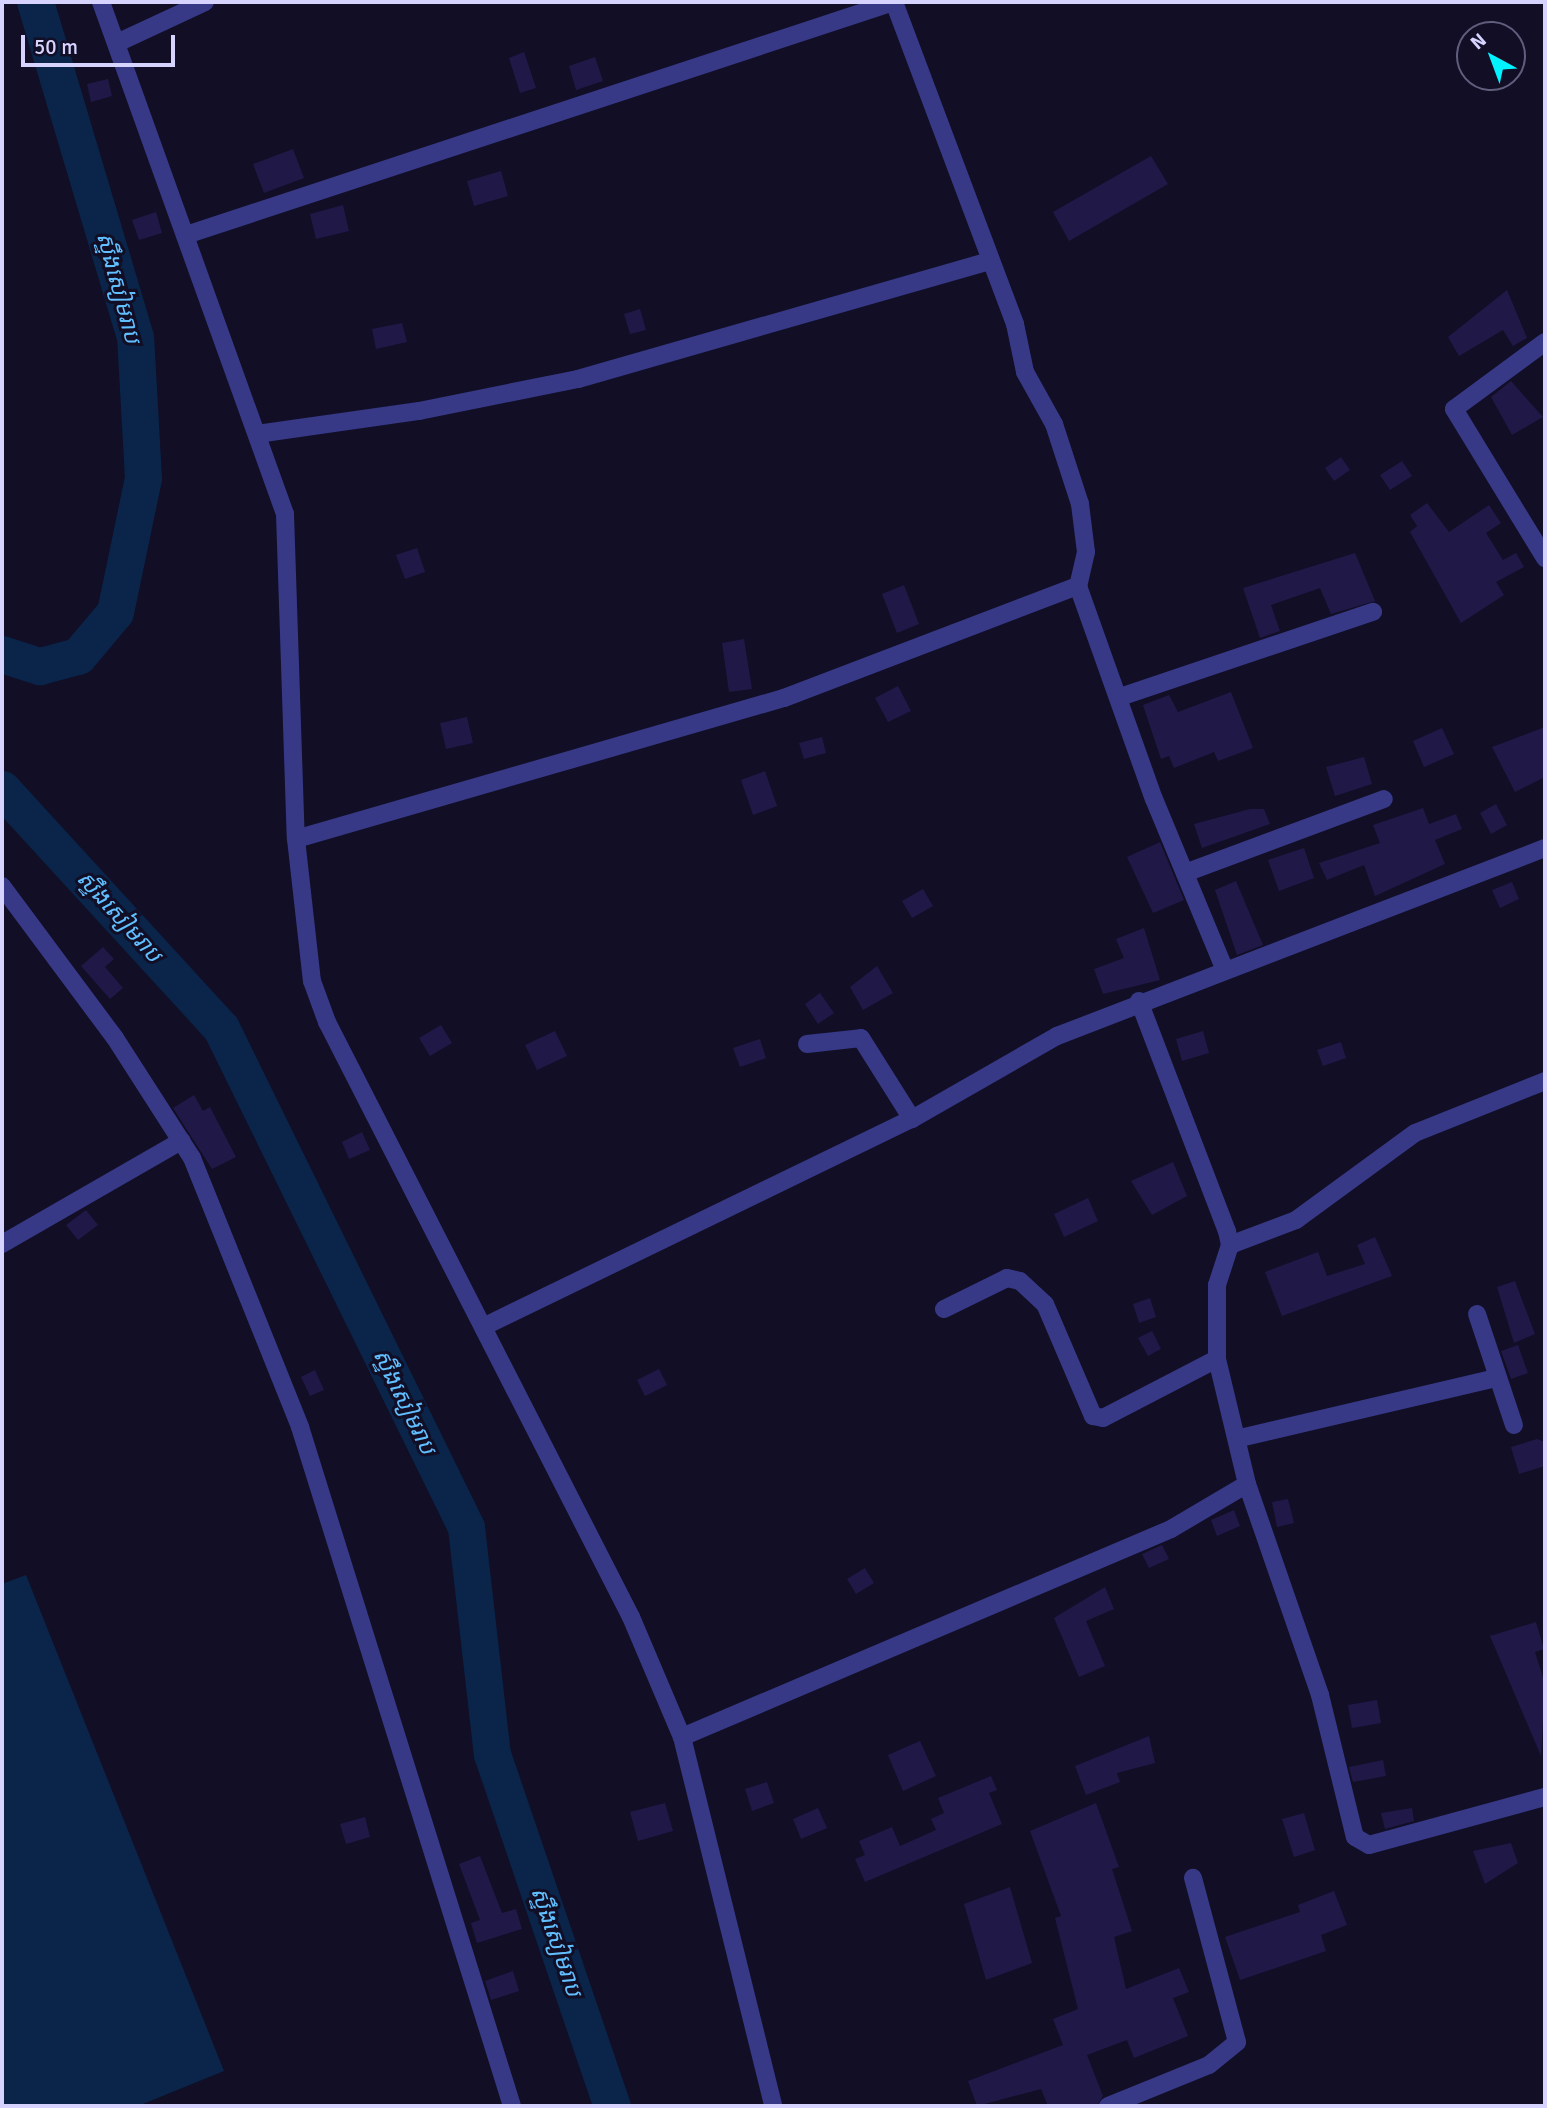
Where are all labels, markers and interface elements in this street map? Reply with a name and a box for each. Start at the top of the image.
scale bar [24,21,178,65]
north arrow [1456,21,1526,91]
text: N [1466,28,1491,55]
text: 50 m [34,34,78,60]
water label: ស្ទឹងសៀមរាប [90,229,146,347]
water label: ស្ទឹងសៀមរាប [71,865,167,969]
water label: ស្ទឹងសៀមរាប [367,1345,441,1459]
water label: ស្ទឹងសៀមរាប [524,1884,588,2000]

